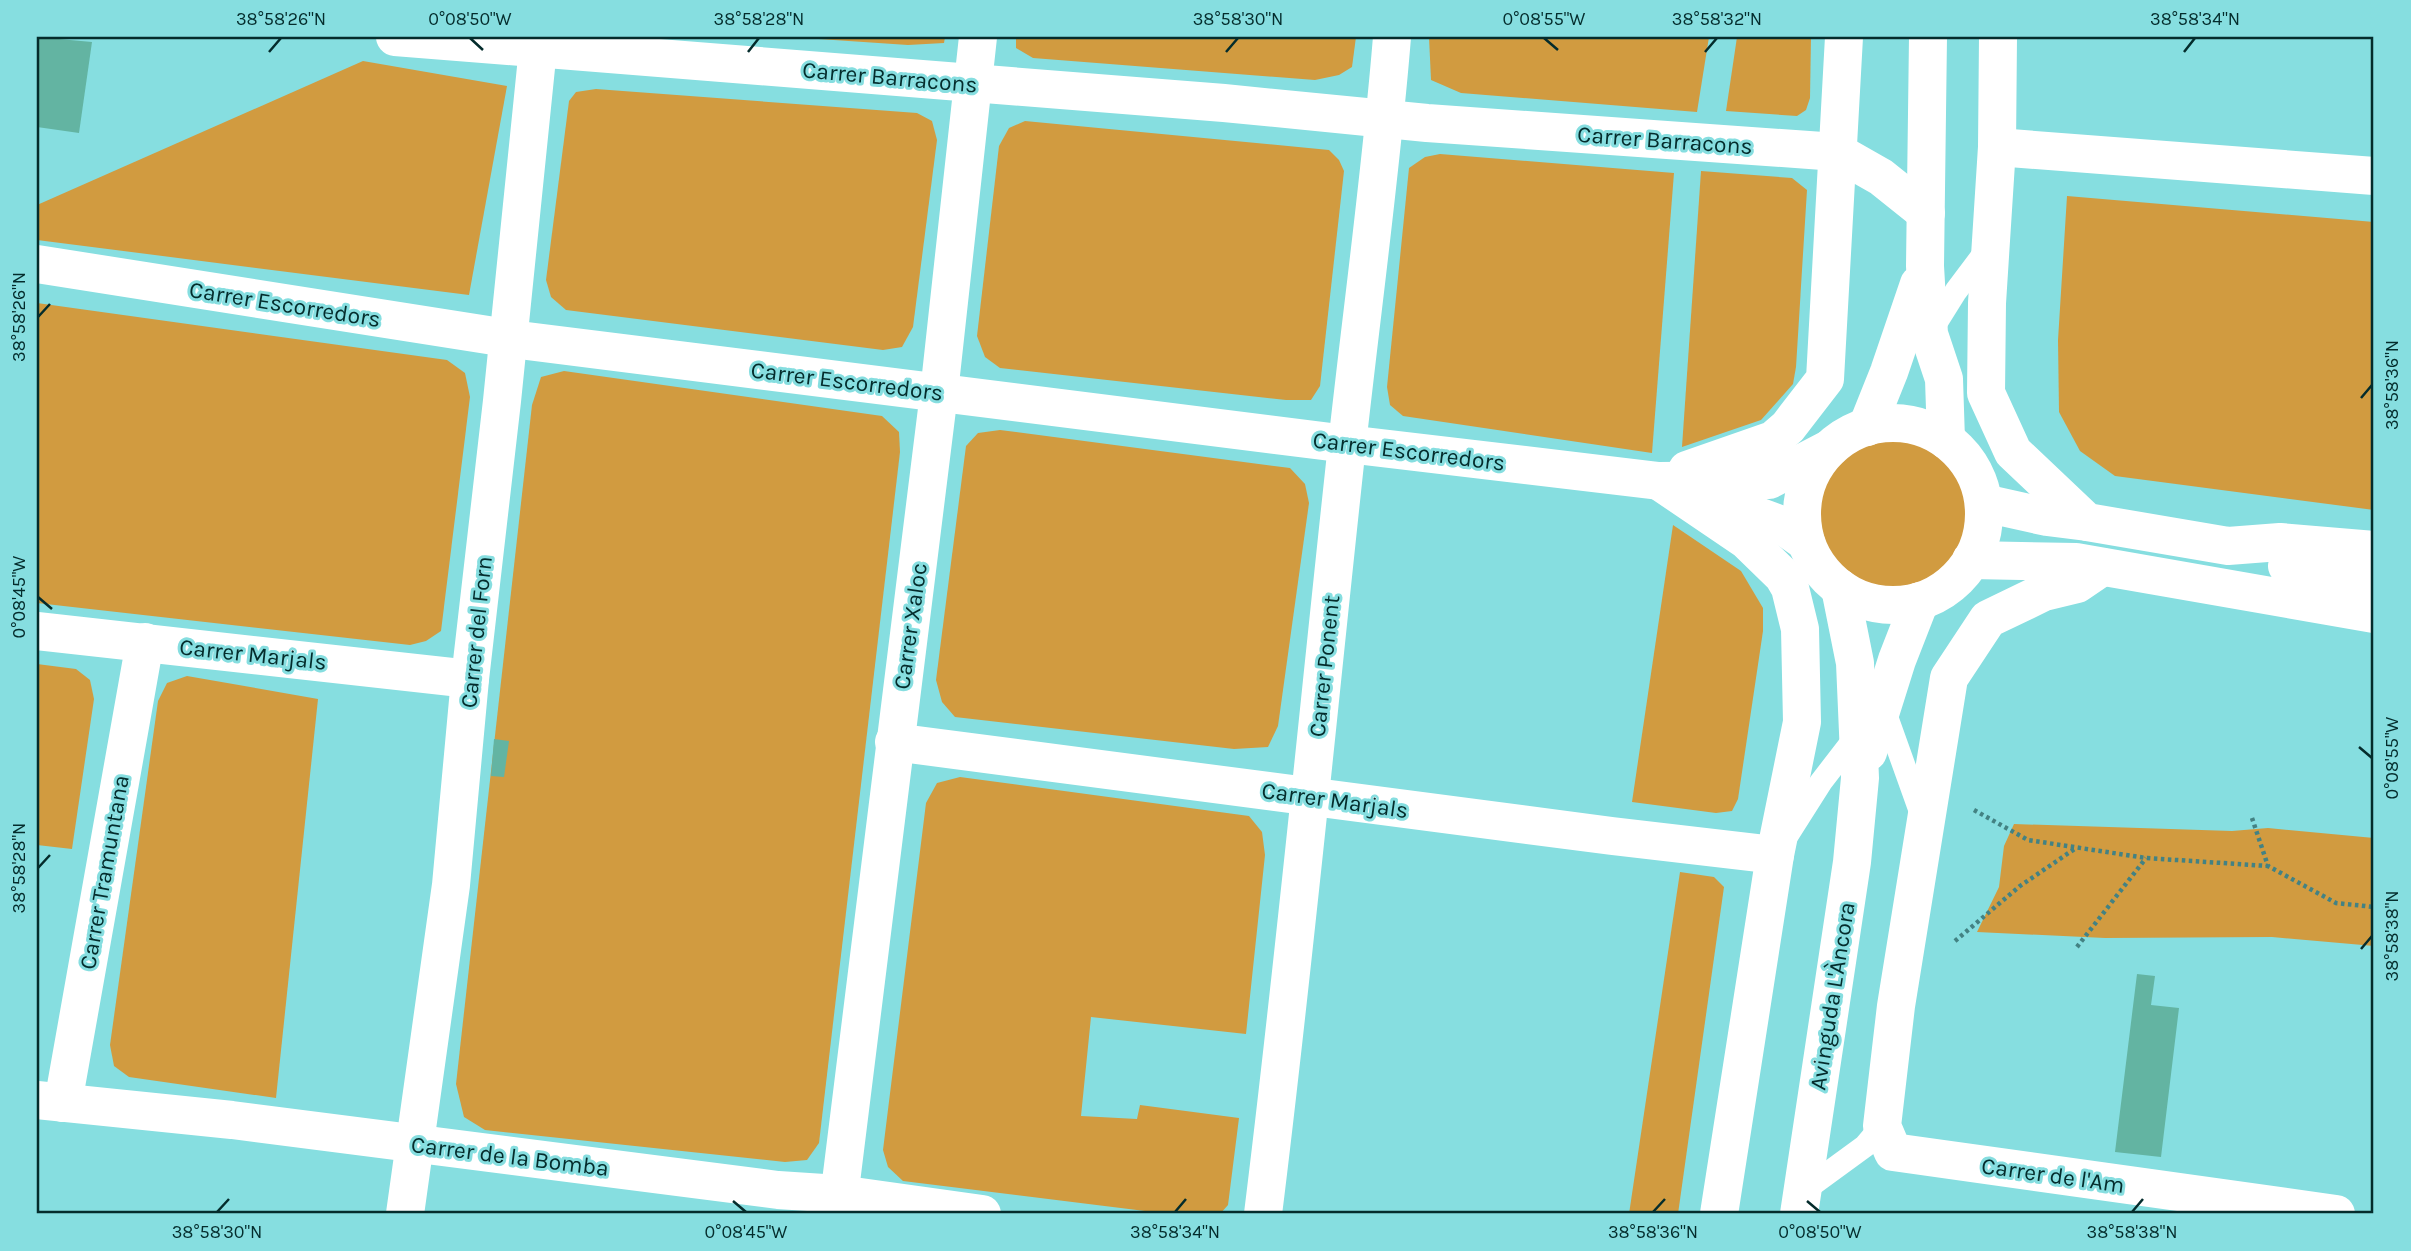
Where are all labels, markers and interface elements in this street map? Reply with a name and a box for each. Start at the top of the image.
text: 38°58'26"N [236,8,326,30]
text: 0°08'50"W [428,8,512,30]
text: 38°58'28"N [714,8,804,30]
text: 38°58'30"N [1193,8,1283,30]
text: 0°08'55"W [1503,8,1585,30]
text: 38°58'32"N [1672,8,1762,30]
text: 38°58'34"N [2150,8,2240,30]
street label: Carrer Barracons [801,56,979,99]
street label: Carrer Barracons [1576,121,1754,160]
text: 38°58'26"N [8,272,30,362]
street label: Carrer Escorredors [187,276,383,333]
text: 38°58'36"N [2381,340,2403,430]
street label: Carrer Escorredors [749,356,945,407]
street label: Carrer Escorredors [1311,426,1507,477]
street label: Carrer del Forn [455,555,498,709]
text: 0°08'45"W [8,556,30,638]
street label: Carrer Xaloc [888,561,933,691]
street label: Carrer Ponent [1304,593,1345,738]
street label: Carrer Marjals [178,633,328,676]
text: 0°08'55"W [2381,717,2403,799]
street label: Carrer Tramuntana [74,773,135,971]
street label: Carrer Marjals [1260,777,1410,824]
text: 38°58'28"N [8,823,30,913]
text: 38°58'38"N [2381,891,2403,981]
street label: Avinguda L'Àncora [1804,900,1861,1092]
street label: Carrer de la Bomba [409,1131,610,1182]
street label: Carrer de l'Am [1980,1152,2126,1199]
text: 38°58'30"N [172,1221,262,1243]
text: 0°08'45"W [705,1221,787,1243]
text: 38°58'34"N [1130,1221,1220,1243]
text: 38°58'36"N [1608,1221,1698,1243]
text: 0°08'50"W [1778,1221,1862,1243]
text: 38°58'38"N [2087,1221,2177,1243]

